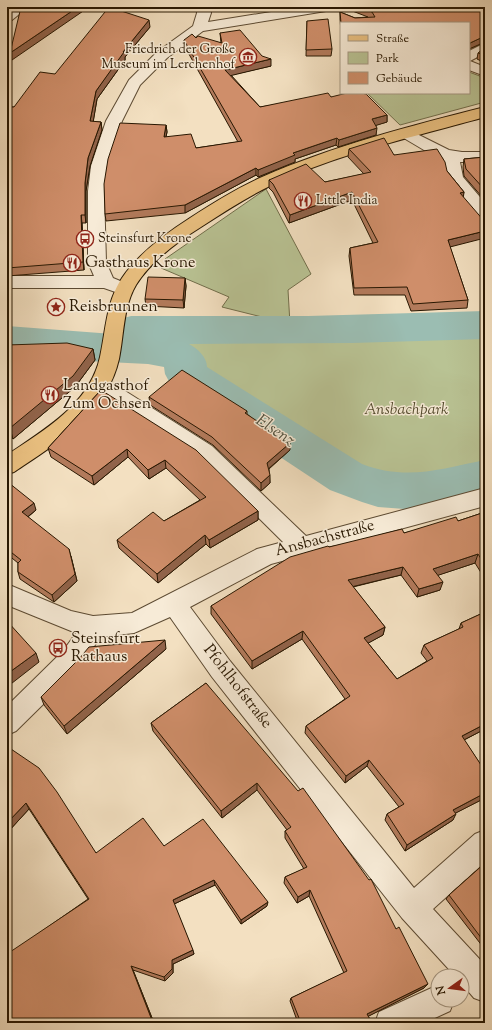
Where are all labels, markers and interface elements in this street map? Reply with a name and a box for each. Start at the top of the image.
legend [340,22,470,94]
text: Straße [376,30,410,48]
place label: Friedrich der Große Museum im Lerchenhof [101,41,236,74]
museum icon: Friedrich der Große Museum im Lerchenhof [238,47,258,67]
text: Park [376,50,399,68]
text: Gebäude [376,70,423,88]
restaurant icon: Little India [293,191,313,211]
place label: Little India [316,192,378,210]
bus stop icon: Steinsfurt Krone [75,229,95,249]
place label: Steinsfurt Krone [98,230,192,248]
place label: Gasthaus Krone [85,252,195,275]
restaurant icon: Gasthaus Krone [62,253,82,273]
place label: Reisbrunnen [69,296,158,319]
place icon: Reisbrunnen [46,297,66,317]
place label: Landgasthof Zum Ochsen [63,375,152,416]
restaurant icon: Landgasthof Zum Ochsen [40,385,60,405]
park label: Ansbachpark [364,399,448,422]
water label: Elsenz [250,409,300,453]
street label: Ansbachstraße [273,515,377,563]
place label: Steinsfurt Rathaus [71,628,140,669]
bus stop icon: Steinsfurt Rathaus [48,638,68,658]
street label: Pfohlhofstraße [197,640,277,734]
north arrow [430,968,470,1008]
text: N [432,984,450,997]

